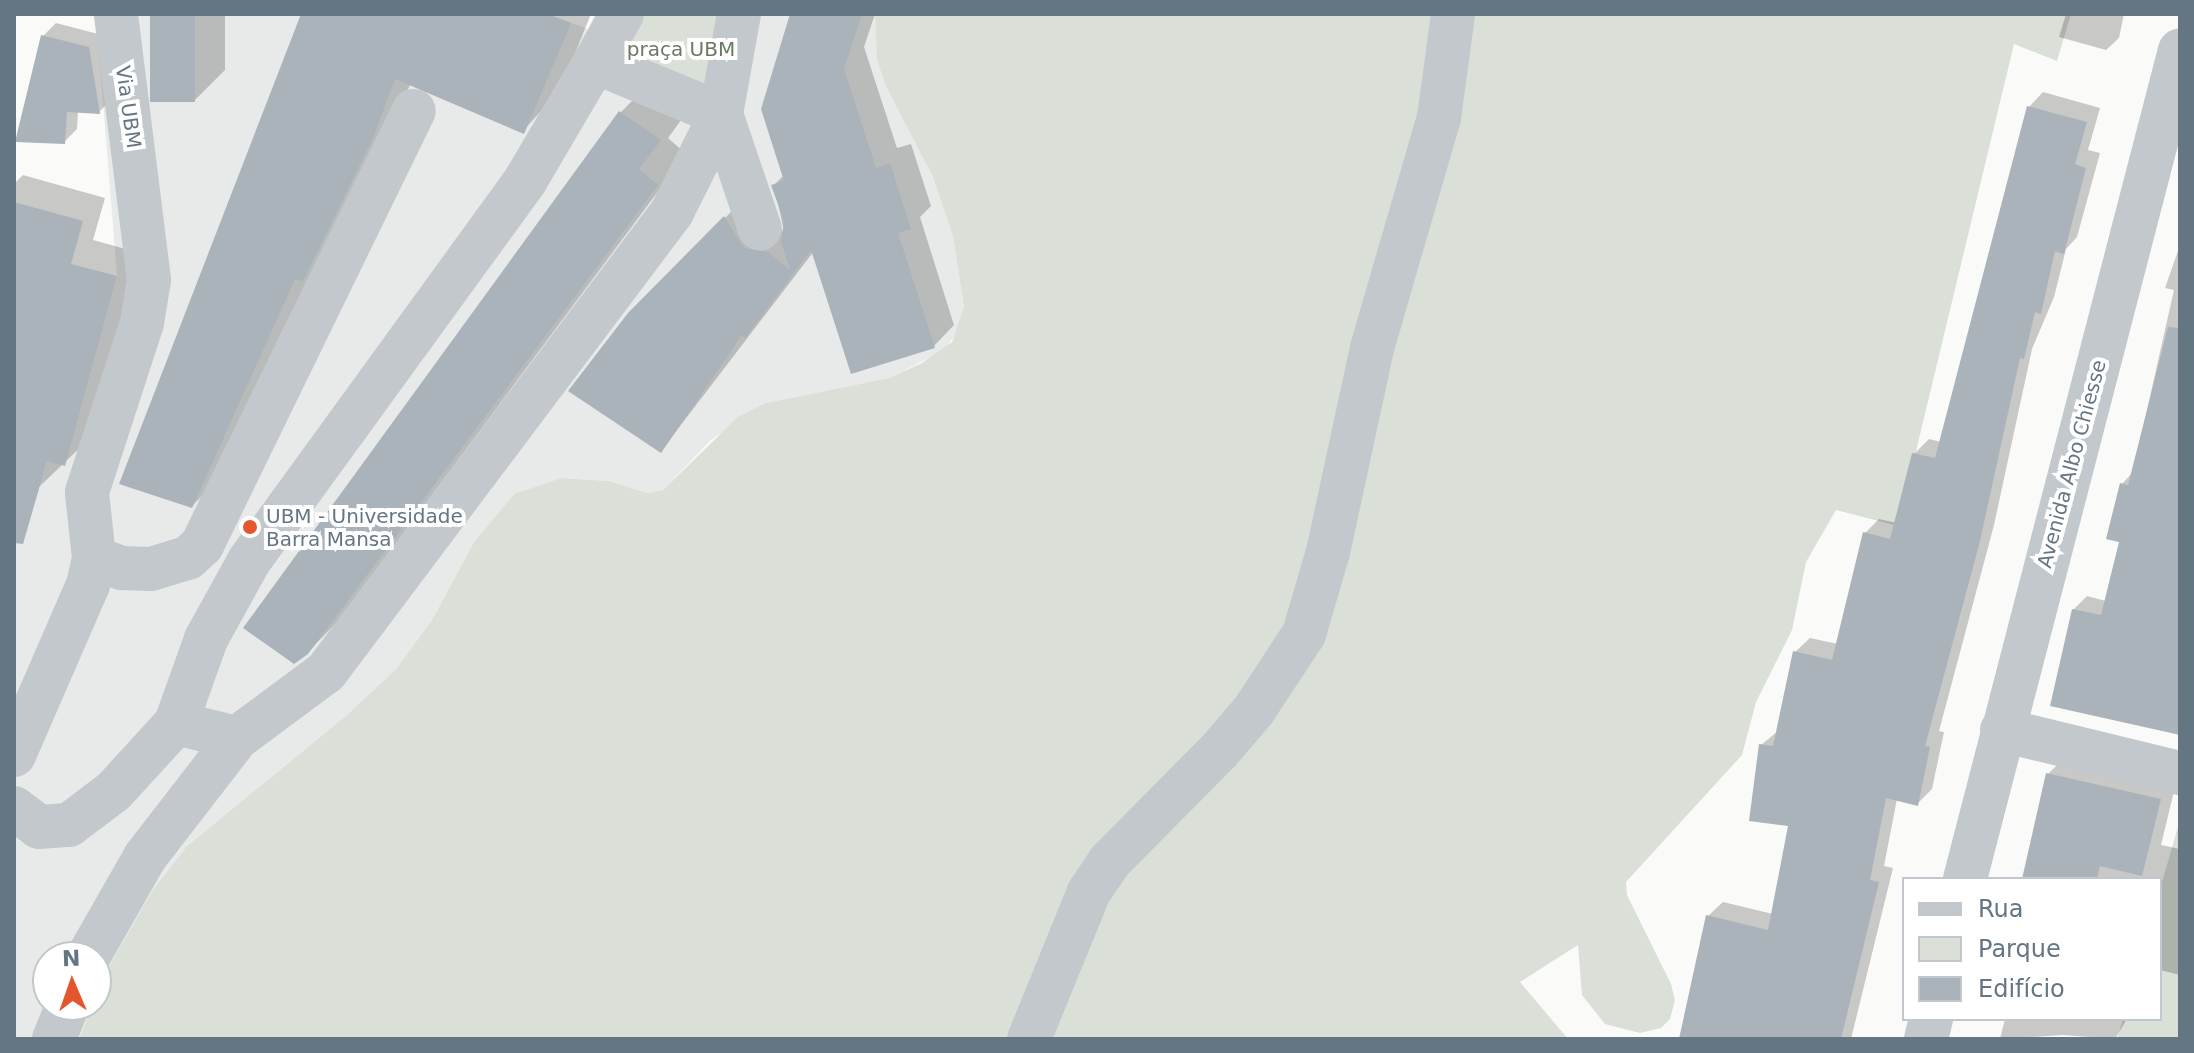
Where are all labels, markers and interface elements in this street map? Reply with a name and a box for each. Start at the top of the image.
park label: praça UBM [627,37,735,61]
street label: Via UBM [110,64,146,150]
street label: Avenida Albo Chiesse [2033,357,2111,571]
place label: UBM - Universidade Barra Mansa [266,504,463,551]
marker: UBM - Universidade Barra Mansa [241,518,259,536]
legend [1902,877,2162,1021]
text: Rua [1978,895,2024,923]
text: Parque [1978,935,2061,963]
north arrow [32,941,112,1021]
text: N [62,946,81,971]
text: Edifício [1978,975,2065,1003]

